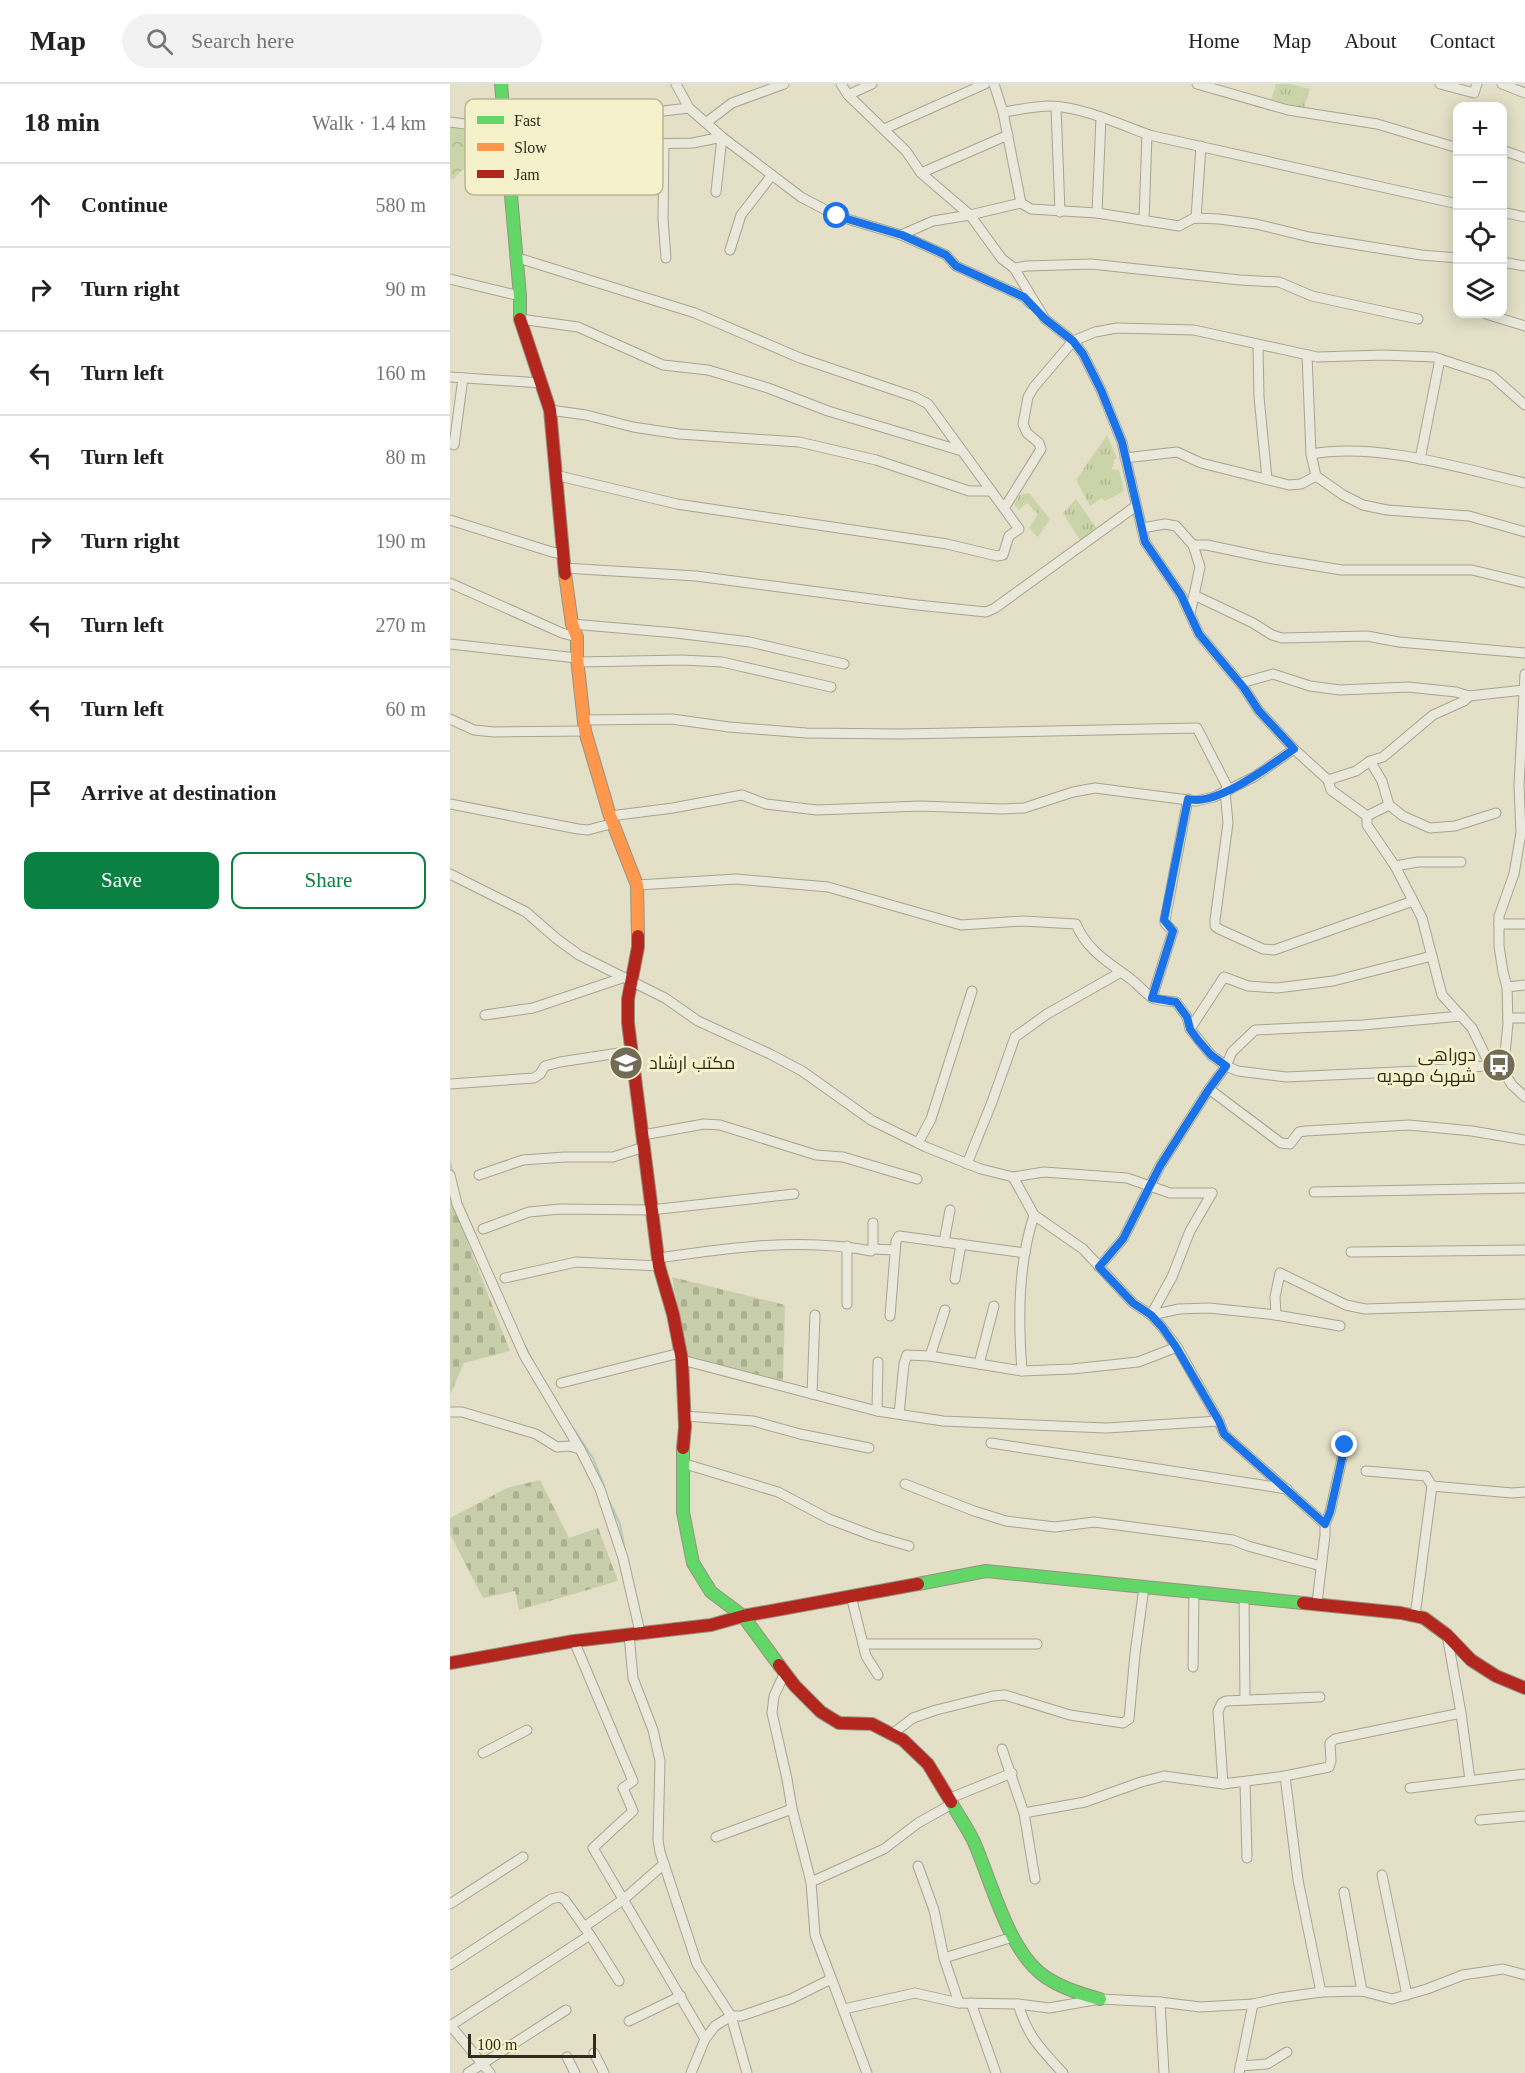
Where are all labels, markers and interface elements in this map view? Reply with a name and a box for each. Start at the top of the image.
search box [122,14,542,68]
text: Map [30,25,86,56]
icon: search [143,25,176,58]
text: Search here [191,28,294,53]
text: Home [1188,29,1240,53]
text: Map [1273,29,1311,53]
text: About [1344,29,1397,53]
text: Contact [1430,29,1495,53]
legend [465,99,663,195]
map controls [1453,102,1507,318]
button: + [1453,102,1507,156]
text: 18 min [24,108,100,137]
text: Walk · 1.4 km [312,112,426,134]
text: Fast [514,112,541,129]
text: Slow [514,139,547,156]
button: − [1453,156,1507,210]
text: Jam [514,166,540,183]
icon: ahead [24,189,57,222]
text: Continue [81,192,168,217]
text: 580 m [375,194,426,216]
route start [823,202,849,228]
button: locate [1453,210,1507,264]
button: layers [1453,264,1507,318]
icon: right [24,273,57,306]
text: Turn right [81,276,180,301]
text: 90 m [385,278,426,300]
icon: left [24,357,57,390]
text: Turn left [81,360,164,385]
text: 160 m [375,362,426,384]
icon: left [24,441,57,474]
text: Turn left [81,444,164,469]
text: 80 m [385,446,426,468]
icon: right [24,525,57,558]
text: Turn right [81,528,180,553]
text: 190 m [375,530,426,552]
icon: left [24,609,57,642]
text: Turn left [81,612,164,637]
text: 270 m [375,614,426,636]
icon: left [24,693,57,726]
text: Turn left [81,696,164,721]
text: 60 m [385,698,426,720]
icon: arrive [24,777,57,810]
text: Arrive at destination [81,780,277,805]
button: Save [24,852,219,909]
button: Share [231,852,426,909]
school or university icon: مکتب ارشاد [608,1045,644,1081]
place label: دوراهی شهرک مهدیه [1377,1045,1476,1087]
bus stop icon: دوراهی شهرک مهدیه [1481,1047,1517,1083]
place label: مکتب ارشاد [649,1053,735,1074]
route end [1331,1431,1357,1457]
scale bar [468,2031,596,2058]
text: 100 m [477,2036,517,2053]

